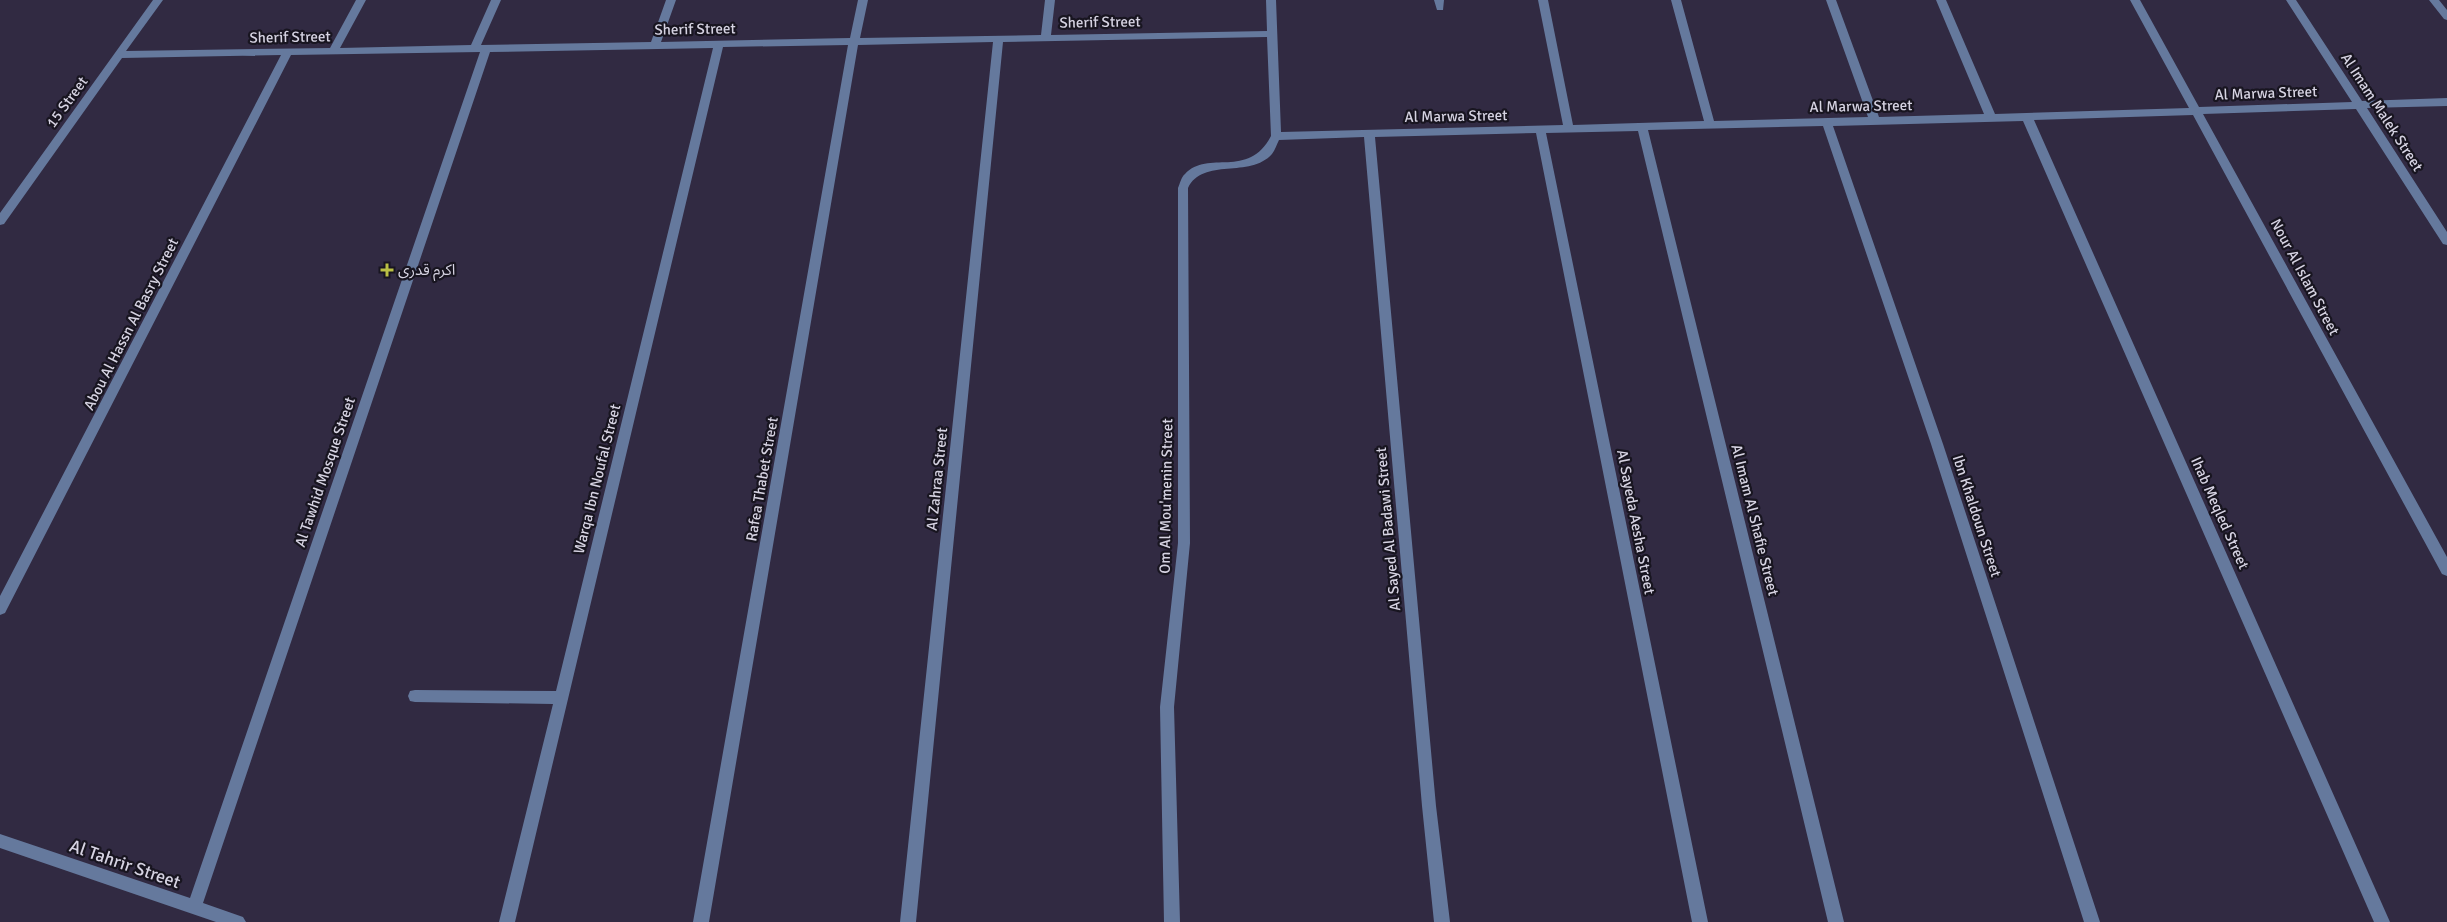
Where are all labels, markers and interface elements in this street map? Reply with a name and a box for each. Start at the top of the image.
street label: Sherif Street [1059,12,1141,32]
street label: Sherif Street [654,19,736,39]
street label: Sherif Street [249,27,331,47]
street label: Al Imam Malek Street [2337,50,2427,174]
street label: 15 Street [42,73,92,131]
street label: Al Marwa Street [2214,82,2318,104]
street label: Al Marwa Street [1809,96,1913,116]
street label: Al Marwa Street [1404,106,1508,126]
street label: Nour Al Islam Street [2267,216,2343,338]
street label: Abou Al Hassn Al Basry Street [80,235,182,413]
place label: اكرم قدرى [398,261,455,281]
marker: اكرم قدرى [380,263,394,277]
street label: Al Tawhid Mosque Street [291,395,359,549]
street label: Warqa Ibn Noufal Street [570,402,624,556]
street label: Rafea Thabet Street [742,415,782,543]
street label: Om Al Mou'menin Street [1156,418,1176,574]
street label: Al Zahraa Street [923,426,951,532]
street label: Al Imam Al Shafie Street [1727,442,1783,598]
street label: Al Sayed Al Badawi Street [1372,446,1404,612]
street label: Al Sayeda Aesha Street [1613,448,1659,596]
street label: Ibn Khaldoun Street [1949,453,2005,579]
street label: Ihab Meqled Street [2187,454,2253,572]
street label: Al Tahrir Street [67,835,183,893]

